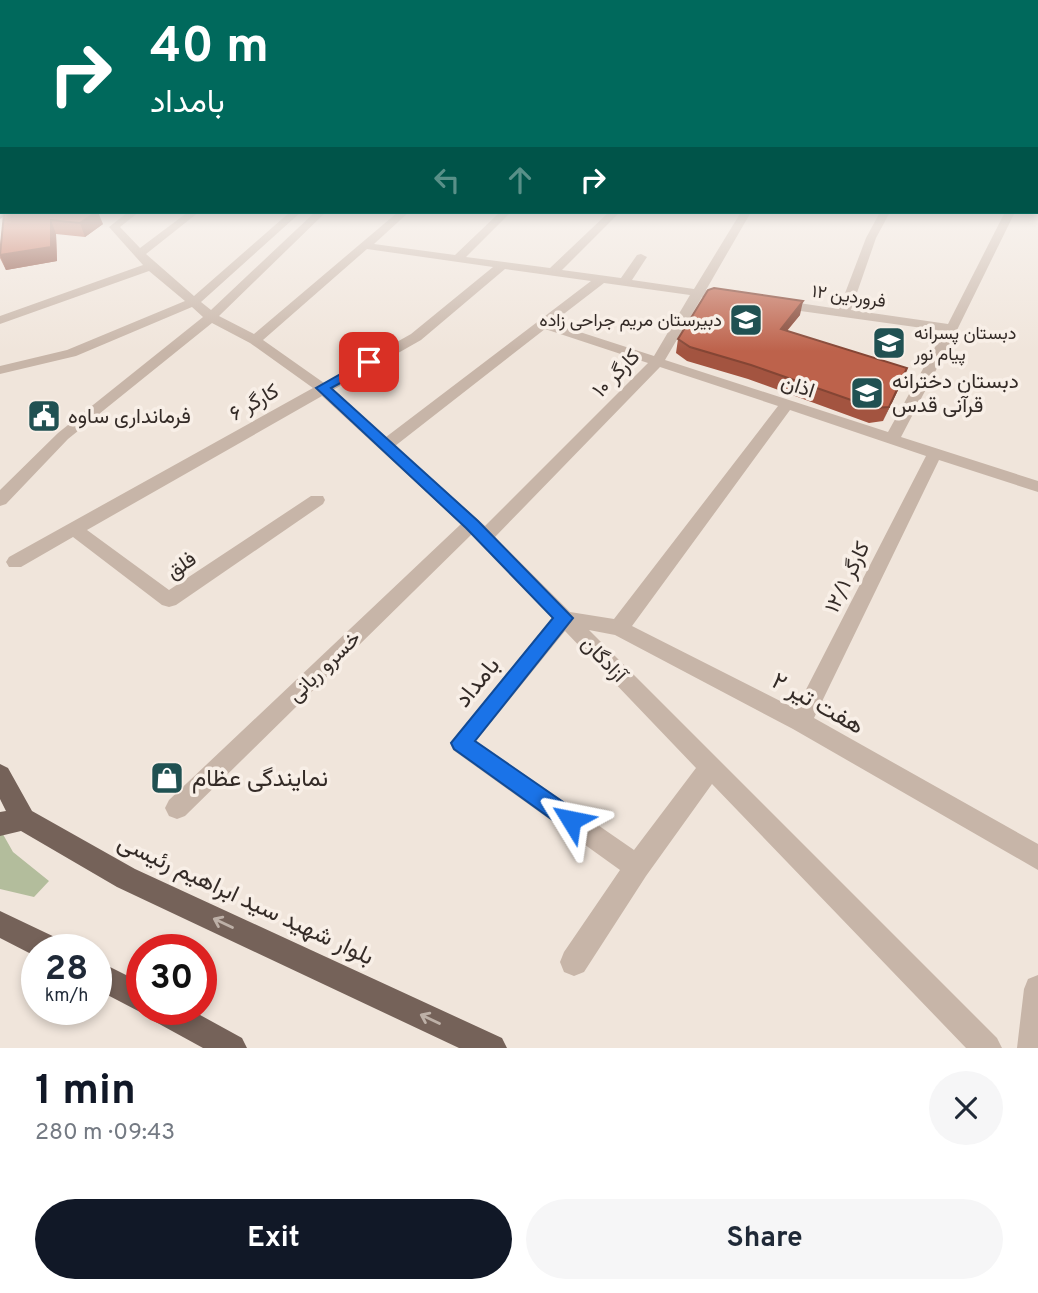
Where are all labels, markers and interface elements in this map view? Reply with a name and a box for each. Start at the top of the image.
text: 40 m [150,18,269,80]
icon: right [35,28,126,119]
text: بامداد [150,84,225,124]
icon: left [428,161,466,199]
icon: ahead [501,161,539,199]
icon: right [574,161,612,199]
street label: ۱۲ فروردین [810,281,887,314]
school or university icon: دبیرستان مریم جراحی زاده [727,301,765,339]
place label: دبیرستان مریم جراحی زاده [539,310,722,333]
place label: دبستان پسرانه پیام نور [913,323,1016,367]
school or university icon: دبستان پسرانه پیام نور [870,324,908,362]
pin [339,332,399,392]
icon: arrive [350,343,388,381]
street label: کارگر ۱۰ [587,344,647,404]
street label: اذان [777,369,818,406]
place label: دبستان دخترانه قرآنی قدس [892,369,1019,420]
school or university icon: دبستان دخترانه قرآنی قدس [848,374,886,412]
street label: کارگر ۶ [225,378,284,428]
public building icon: فرمانداری ساوه [25,397,63,435]
place label: فرمانداری ساوه [68,404,191,431]
street label: کارگر ۱۲/۱ [820,538,877,618]
street label: فلق [162,546,202,586]
street label: خسرو ربانی [283,625,367,709]
street label: آزادگان [574,631,633,690]
street label: بامداد [449,652,508,714]
street label: هفت تیر ۲ [766,667,868,742]
shop icon: نمایندگی عظام [148,759,186,797]
place label: نمایندگی عظام [192,765,328,795]
position arrow [534,783,608,857]
street label: بلوار شهید سید ابراهیم رئیسی [112,828,378,973]
one-way arrow [213,916,234,929]
speed limit sign: 30 [126,934,217,1025]
text: 28 [45,948,88,992]
text: km/h [45,985,88,1008]
one-way arrow [420,1012,441,1025]
text: 1 min [35,1066,136,1119]
button: close [929,1071,1003,1145]
text: 280 m · 09:43 [35,1119,175,1148]
button: Exit [35,1199,512,1279]
button: Share [526,1199,1003,1279]

